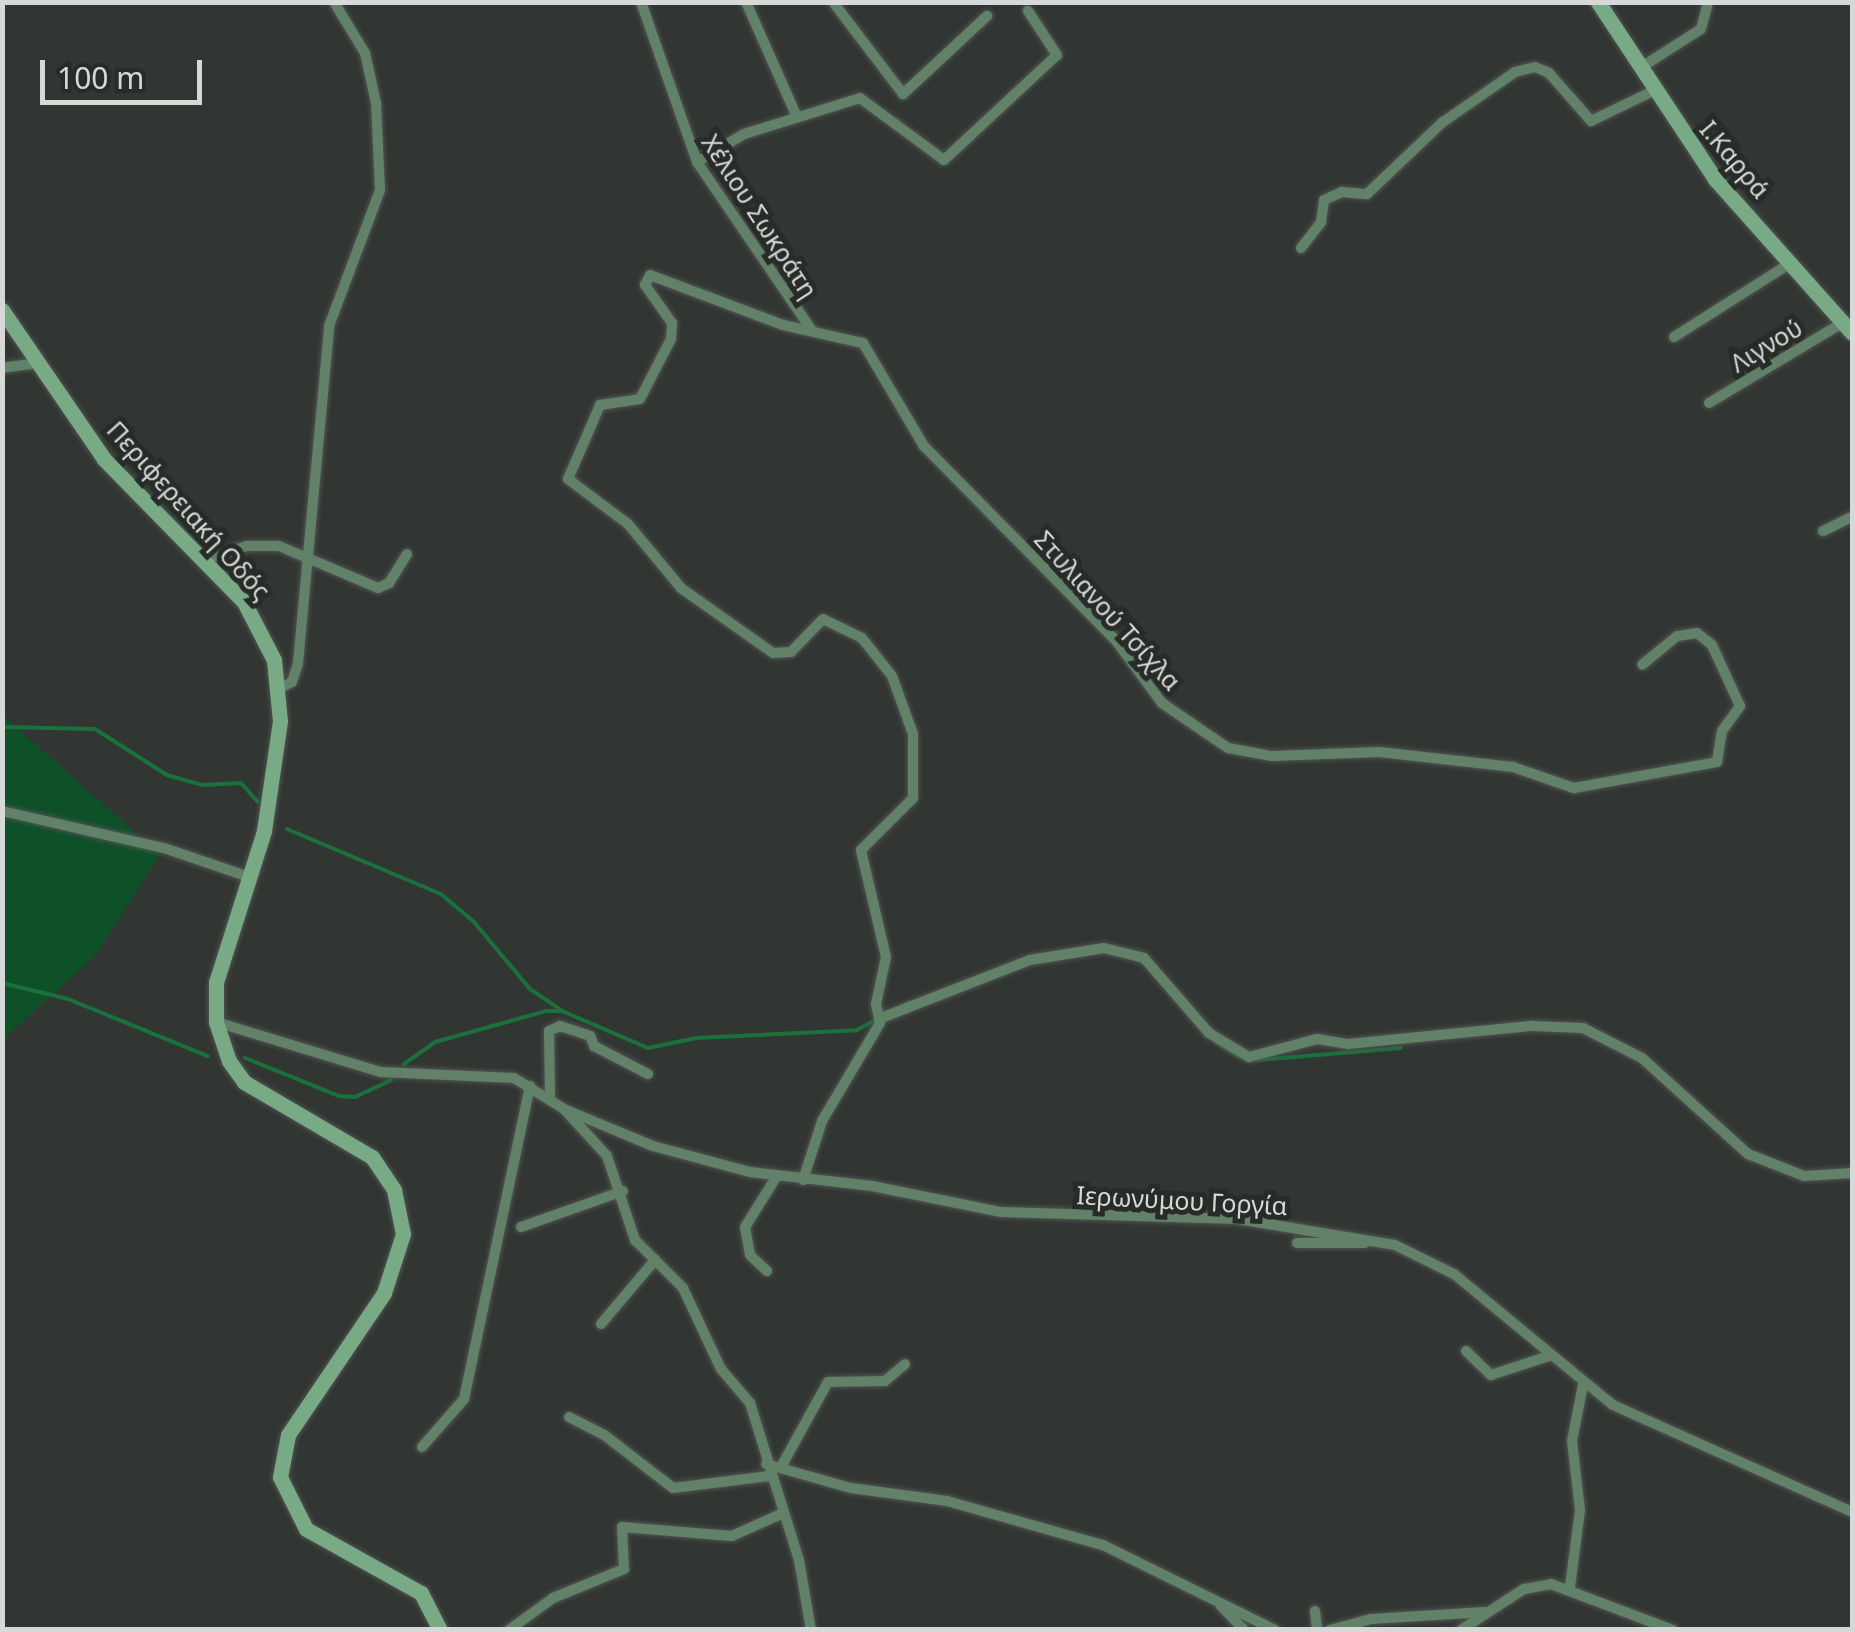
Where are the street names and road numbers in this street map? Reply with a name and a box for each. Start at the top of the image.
street label: Ι.Καρρά [1694,114,1776,204]
street label: Χέλιου Σωκράτη [696,129,824,303]
street label: Λιγνού [1725,312,1807,378]
street label: Περιφερειακή Οδός [101,415,277,605]
street label: Στυλιανού Τσίχλα [1029,524,1187,696]
street label: Ιερωνύμου Γοργία [1076,1179,1288,1221]

